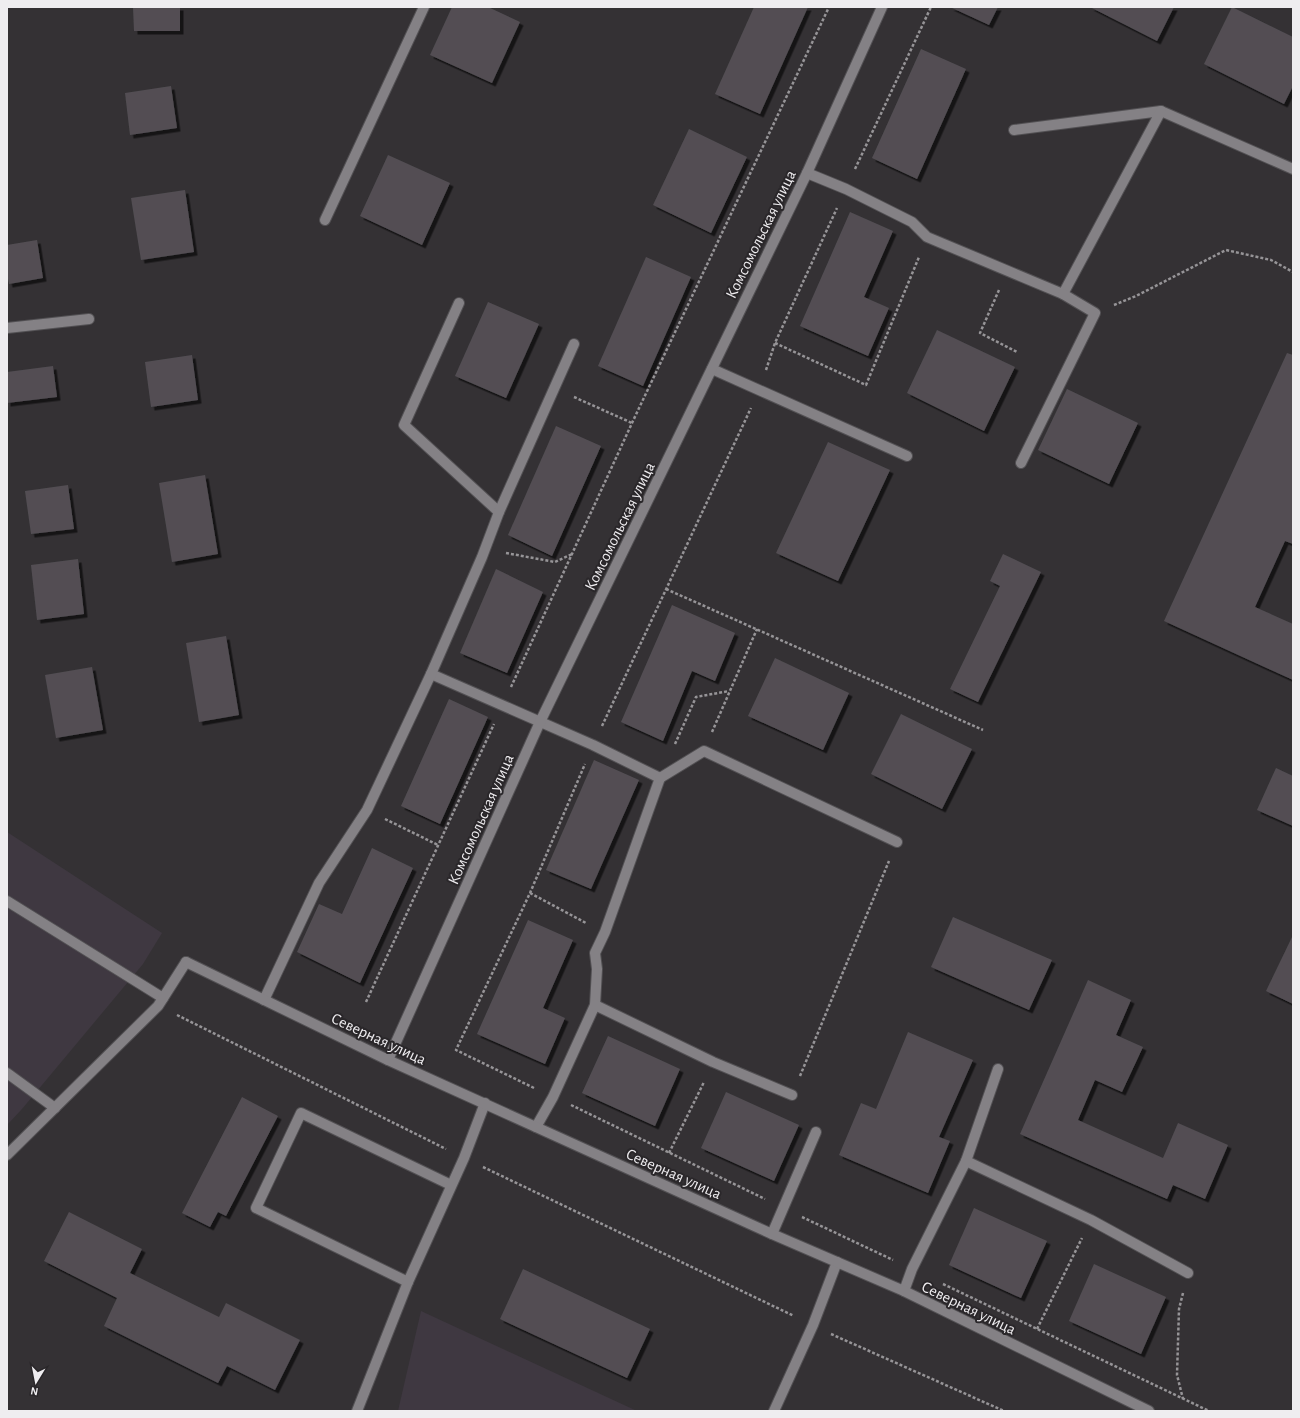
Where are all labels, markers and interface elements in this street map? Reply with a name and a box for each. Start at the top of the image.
street label: Комсомольская улица [723,168,800,302]
street label: Комсомольская улица [582,460,659,594]
street label: Комсомольская улица [445,752,518,887]
street label: Северная улица [328,1010,428,1069]
street label: Северная улица [623,1146,724,1203]
street label: Северная улица [918,1278,1018,1338]
north arrow [16,1362,56,1402]
text: N [30,1385,39,1397]

